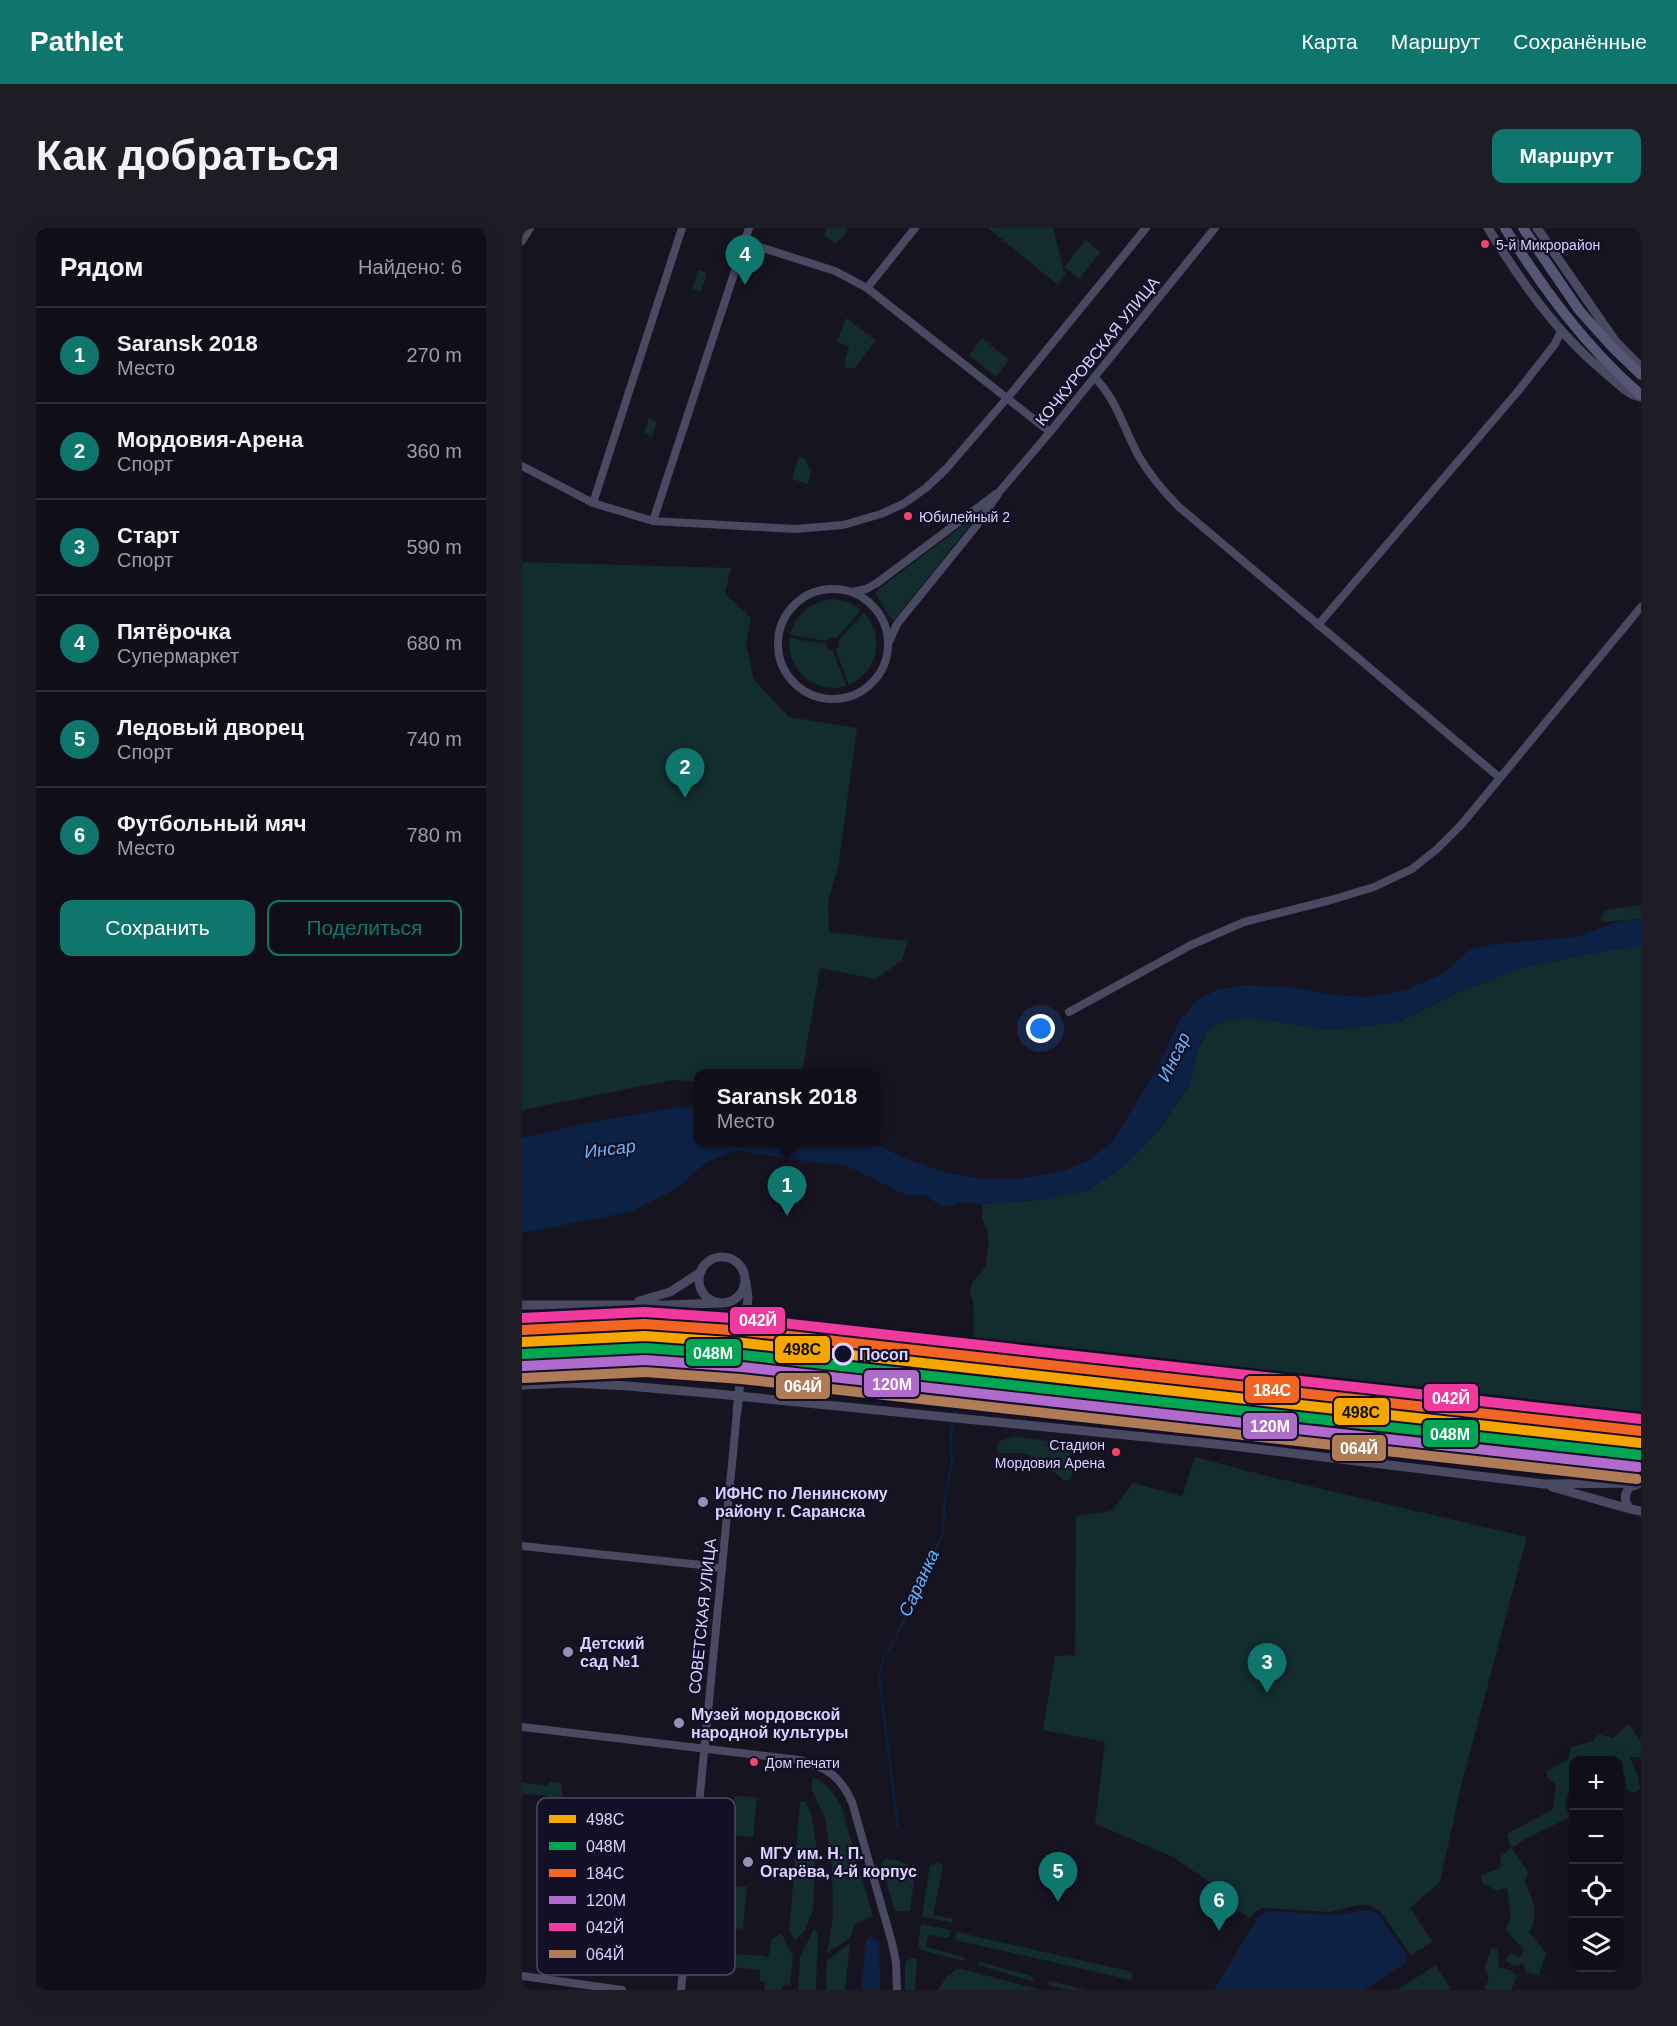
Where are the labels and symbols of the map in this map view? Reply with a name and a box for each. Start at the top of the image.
pin: 4 [726,236,764,285]
place label: 5-й Микрорайон [1496,237,1600,253]
marker: 5-й Микрорайон [1479,238,1491,250]
street label: КОЧКУРОВСКАЯ УЛИЦА [1032,273,1163,429]
place label: Юбилейный 2 [919,509,1010,525]
marker: Юбилейный 2 [902,510,914,522]
pin: 2 [666,748,704,798]
your location [1026,1014,1055,1043]
water label: Инсар [1154,1029,1194,1085]
water label: Инсар [583,1136,637,1162]
pin: 1 [768,1166,806,1216]
line badge: 042Й [729,1306,786,1335]
text: 042Й [739,1311,777,1329]
line badge: 498С [774,1335,831,1364]
line badge: 048М [685,1338,742,1367]
text: 498С [783,1341,822,1358]
marker: Посоп [832,1343,854,1365]
text: 048М [693,1345,733,1362]
place label: Посоп [859,1346,908,1363]
line badge: 120М [863,1369,920,1398]
line badge: 064Й [775,1372,831,1400]
line badge: 184С [1244,1375,1300,1404]
text: 120М [872,1376,912,1393]
text: 064Й [784,1377,822,1395]
text: 184С [1253,1382,1292,1399]
line badge: 042Й [1423,1383,1479,1412]
text: 042Й [1432,1389,1470,1407]
line badge: 498С [1333,1397,1390,1426]
text: 498С [1342,1404,1381,1421]
line badge: 120М [1242,1412,1298,1440]
text: 120М [1250,1418,1290,1435]
line badge: 048М [1422,1419,1479,1448]
text: 048М [1430,1426,1470,1443]
line badge: 064Й [1331,1434,1387,1462]
place label: Стадион Мордовия Арена [995,1437,1105,1471]
text: 064Й [1340,1439,1378,1457]
marker: Стадион Мордовия Арена [1110,1446,1122,1458]
place label: ИФНС по Ленинскому району г. Саранска [715,1485,888,1520]
marker: ИФНС по Ленинскому району г. Саранска [696,1495,710,1509]
street label: СОВЕТСКАЯ УЛИЦА [686,1537,719,1695]
water label: Саранка [895,1546,943,1620]
place label: Детский сад №1 [580,1635,644,1670]
pin: 3 [1248,1644,1286,1693]
marker: Детский сад №1 [561,1645,575,1659]
place label: Музей мордовской народной культуры [691,1706,848,1741]
marker: Музей мордовской народной культуры [672,1716,686,1730]
place label: Дом печати [765,1755,840,1771]
marker: Дом печати [748,1756,760,1768]
legend [537,1798,735,1975]
text: 498С [586,1811,624,1828]
text: 048М [586,1838,626,1855]
place label: МГУ им. Н. П. Огарёва, 4-й корпус [760,1845,917,1880]
pin: 5 [1038,1852,1078,1902]
marker: МГУ им. Н. П. Огарёва, 4-й корпус [741,1855,755,1869]
text: 184С [586,1865,624,1882]
pin: 6 [1200,1882,1238,1931]
text: 120М [586,1892,626,1909]
text: 042Й [586,1918,624,1936]
text: 064Й [586,1945,624,1963]

